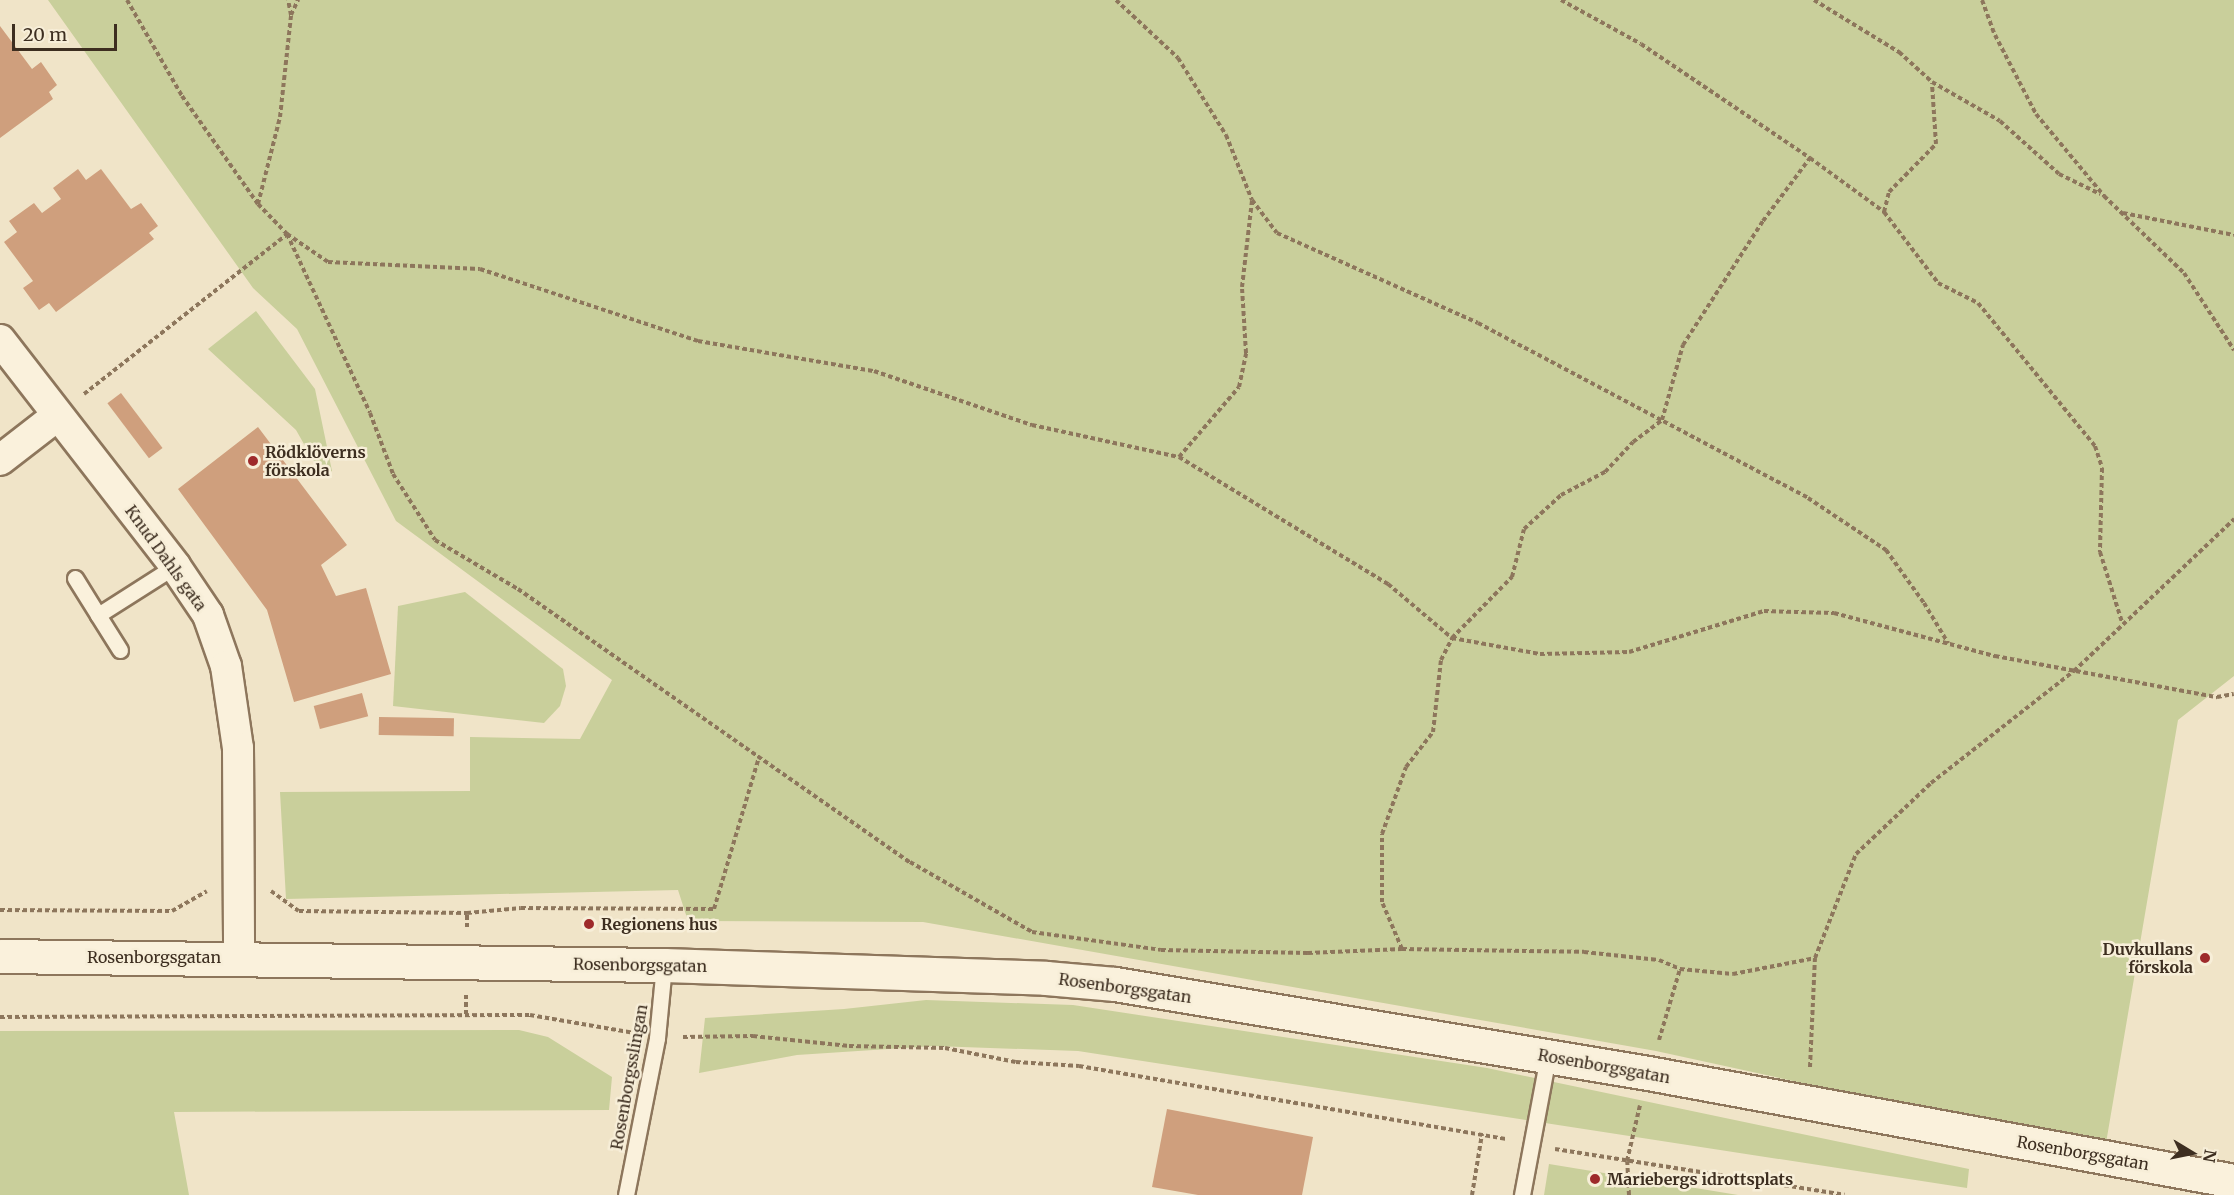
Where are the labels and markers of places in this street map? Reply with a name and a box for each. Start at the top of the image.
place label: Rödklöverns förskola [265,442,366,480]
marker: Rödklöverns förskola [246,454,260,468]
place label: Regionens hus [601,914,718,934]
marker: Regionens hus [582,917,596,931]
place label: Duvkullans förskola [2102,939,2193,977]
marker: Duvkullans förskola [2198,951,2212,965]
place label: Mariebergs idrottsplats [1607,1169,1793,1189]
marker: Mariebergs idrottsplats [1588,1172,1602,1186]

